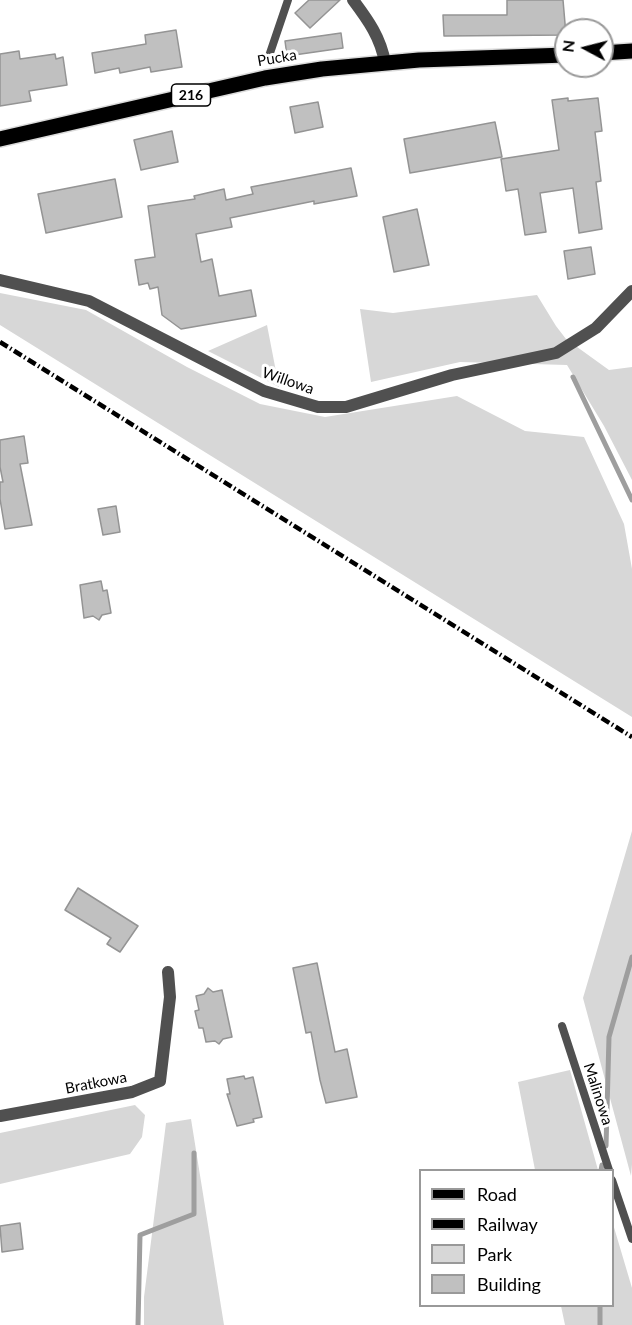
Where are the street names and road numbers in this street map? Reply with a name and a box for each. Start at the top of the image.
street label: Pucka [256,46,298,70]
road number: 216 [172,84,210,106]
street label: Willowa [260,364,316,398]
street label: Malinowa [580,1061,616,1127]
street label: Bratkowa [64,1068,128,1098]

